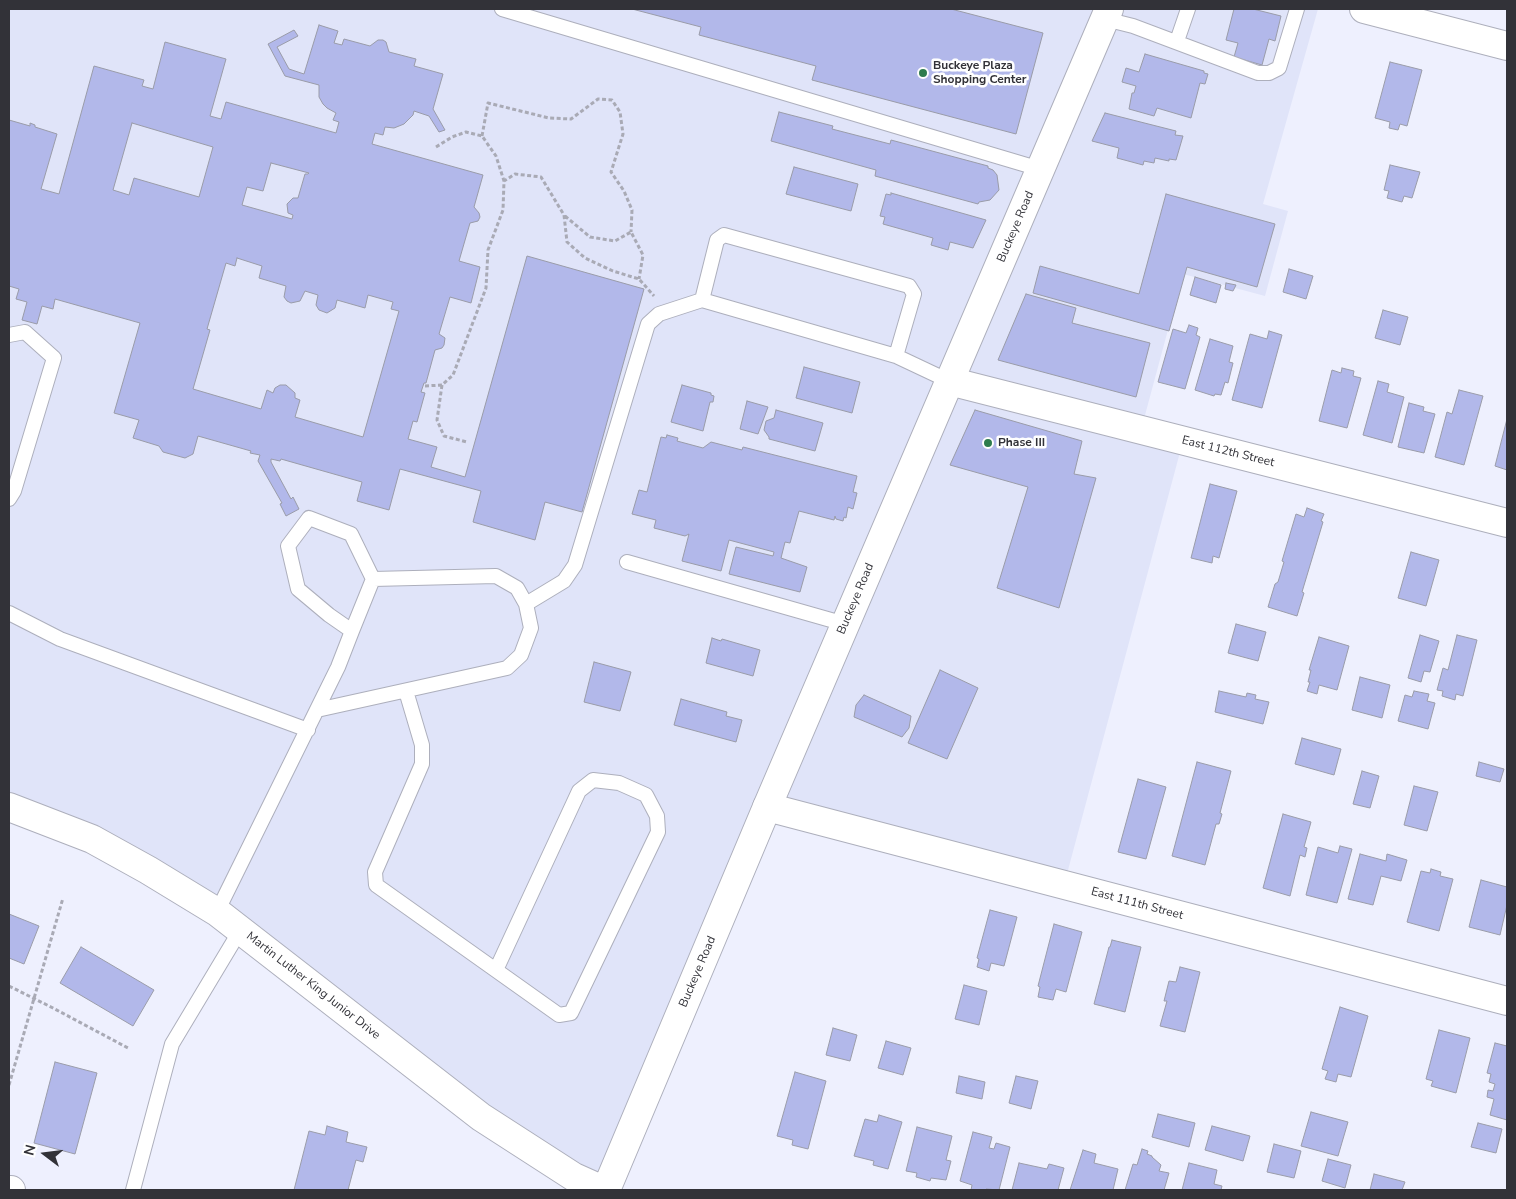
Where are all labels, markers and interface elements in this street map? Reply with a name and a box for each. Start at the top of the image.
place label: Buckeye Plaza Shopping Center [933,59,1026,87]
marker: Buckeye Plaza Shopping Center [917,67,929,79]
street label: Buckeye Road [995,189,1037,265]
street label: East 112th Street [1180,434,1276,470]
place label: Phase III [998,436,1045,450]
marker: Phase III [982,437,994,449]
street label: Buckeye Road [835,561,877,637]
street label: East 111th Street [1089,885,1185,923]
street label: Martin Luther King Junior Drive [243,929,383,1043]
street label: Buckeye Road [677,934,719,1010]
north arrow [20,1129,70,1179]
text: N [19,1142,41,1158]

